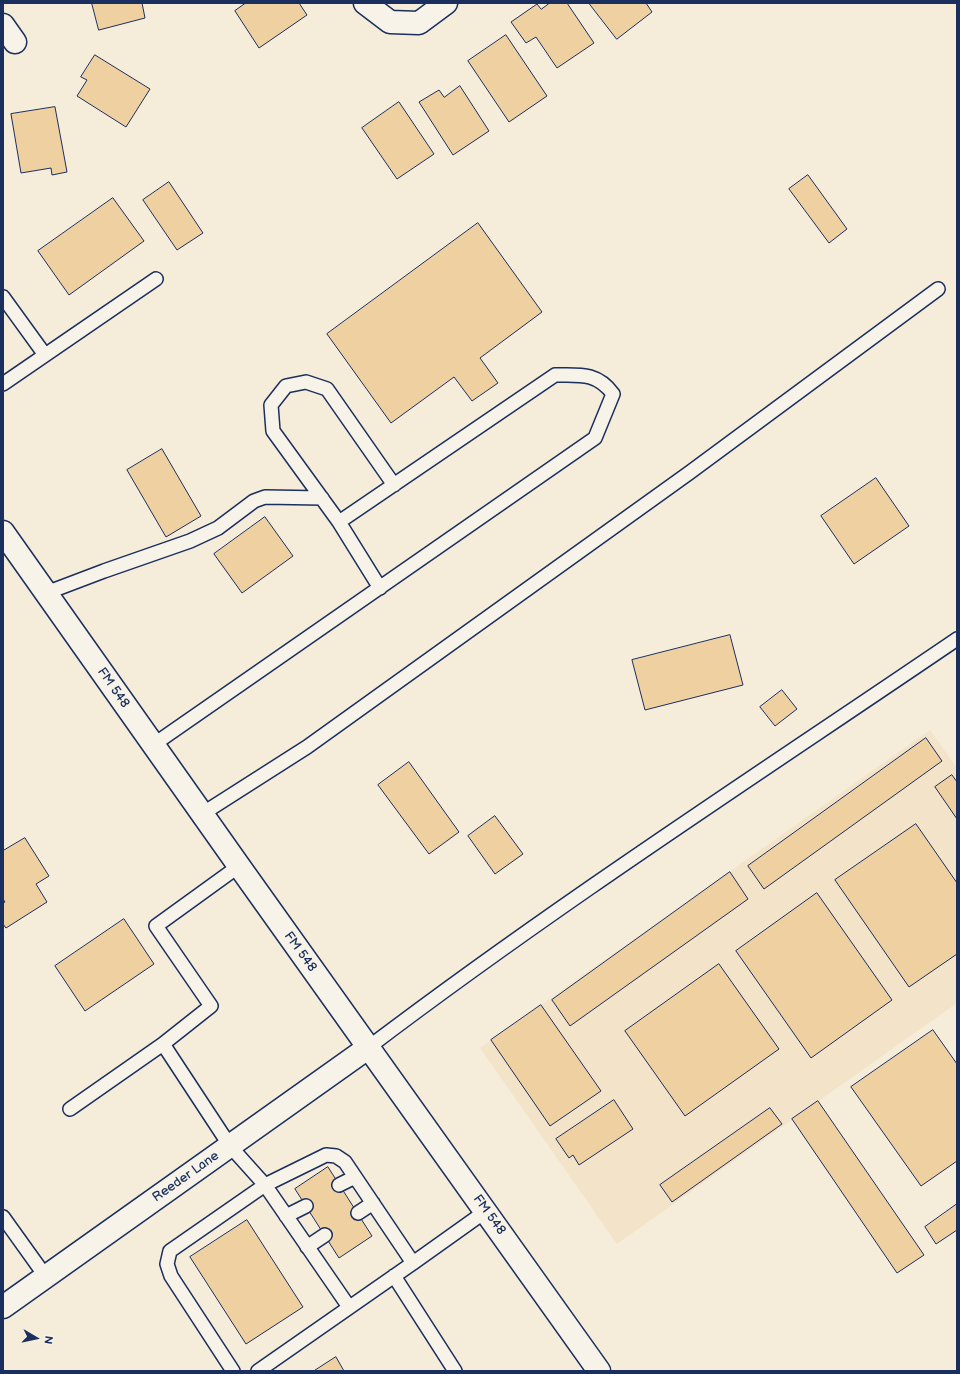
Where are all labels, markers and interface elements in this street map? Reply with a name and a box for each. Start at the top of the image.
street label: FM 548 [94,665,132,711]
street label: FM 548 [280,929,320,975]
street label: Reeder Lane [150,1148,222,1206]
street label: FM 548 [469,1192,509,1238]
north arrow [16,1318,56,1358]
text: N [41,1335,55,1345]

